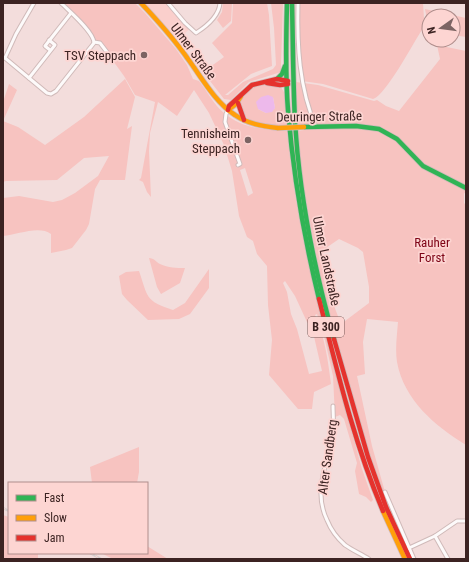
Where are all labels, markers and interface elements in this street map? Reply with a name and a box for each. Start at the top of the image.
north arrow [421,8,461,48]
street label: Ulmer Straße [168,20,220,82]
text: N [425,25,439,35]
place label: TSV Steppach [64,48,136,63]
marker: TSV Steppach [139,50,149,60]
street label: Deuringer Straße [276,108,362,125]
place label: Tennisheim Steppach [181,126,240,156]
marker: Tennisheim Steppach [243,135,253,145]
street label: Ulmer Landstraße [310,215,343,307]
park label: Rauher Forst [414,235,450,265]
road number: B 300 [308,317,344,337]
street label: Alter Sandberg [315,418,340,496]
legend [8,482,148,554]
text: Fast [44,491,65,505]
text: Slow [44,511,67,525]
text: Jam [44,531,65,545]

